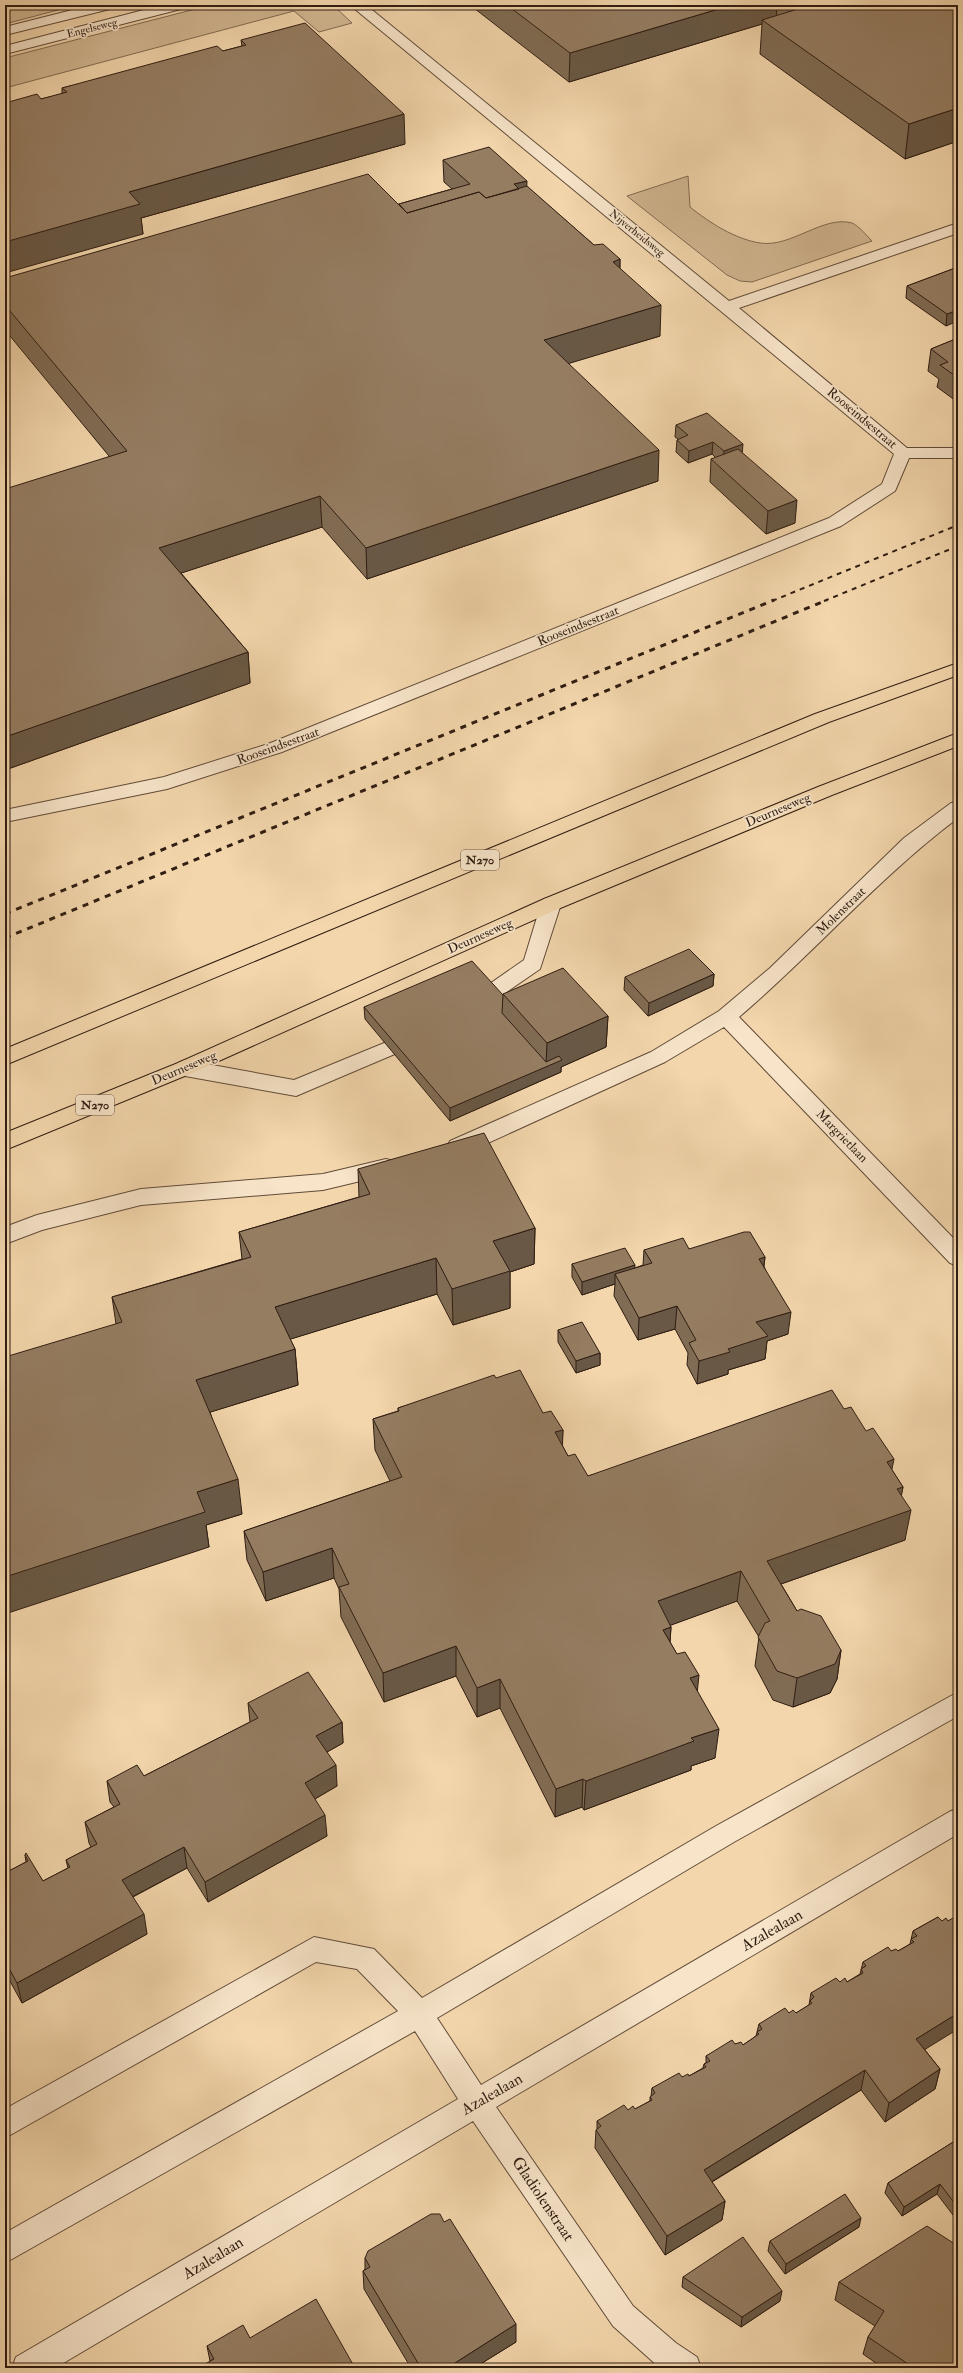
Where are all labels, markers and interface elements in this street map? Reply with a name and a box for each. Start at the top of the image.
street label: Engelseweg [65,15,119,41]
street label: Nijverheidsweg [606,207,668,260]
street label: Rooseindsestraat [824,384,900,452]
street label: Rooseindsestraat [535,602,621,650]
street label: Rooseindsestraat [235,724,321,768]
street label: Deurneseweg [743,789,814,831]
road number: N270 [461,850,499,870]
street label: Molenstraat [813,884,869,938]
street label: Deurneseweg [445,914,515,957]
street label: Deurneseweg [149,1047,220,1089]
road number: N270 [76,1095,114,1115]
street label: Margrietlaan [813,1106,871,1166]
street label: Azalealaan [737,1905,806,1956]
street label: Azalealaan [457,2069,526,2120]
street label: Gladiolenstraat [507,2153,579,2245]
street label: Azalealaan [178,2232,247,2284]

